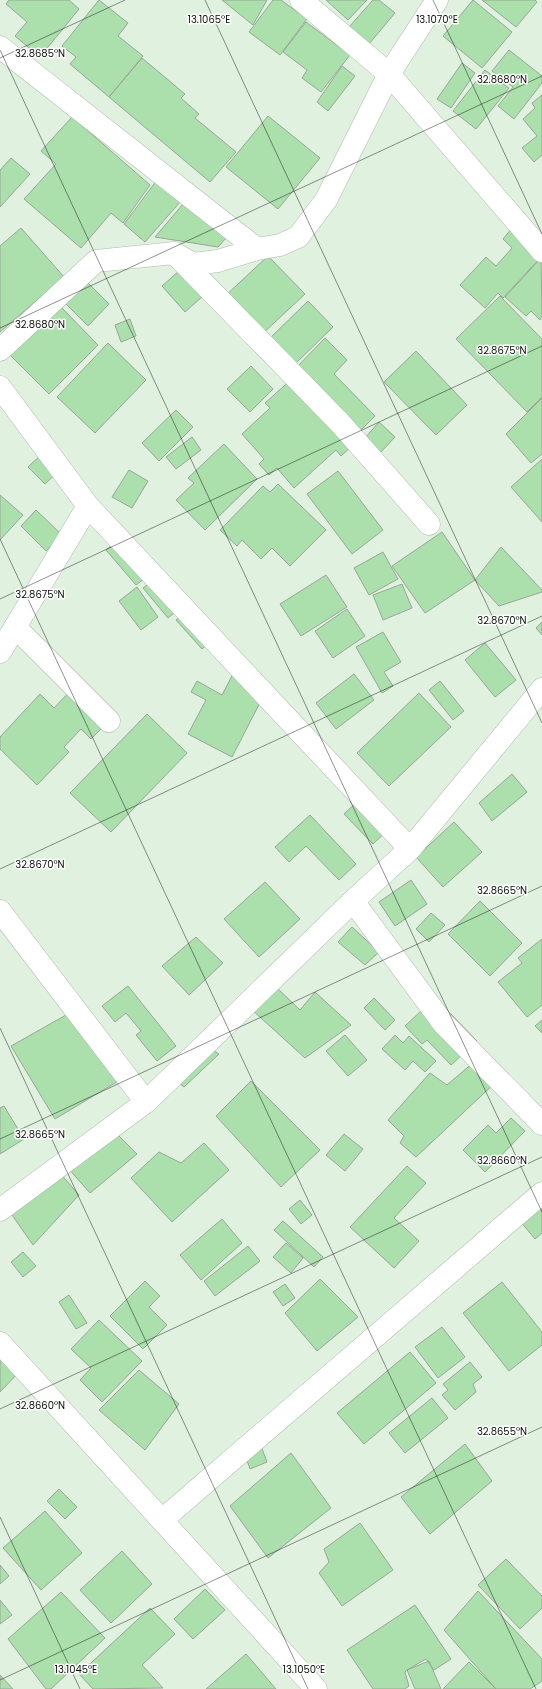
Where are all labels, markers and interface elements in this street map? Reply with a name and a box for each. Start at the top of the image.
text: 13.1065°E [188,12,230,27]
text: 13.1070°E [416,12,458,27]
text: 32.8685°N [15,46,65,61]
text: 32.8680°N [477,72,527,87]
text: 32.8680°N [15,317,65,332]
text: 32.8675°N [477,343,527,358]
text: 32.8675°N [15,587,65,602]
text: 32.8670°N [477,613,527,628]
text: 32.8670°N [15,857,65,872]
text: 32.8665°N [477,883,527,898]
text: 32.8665°N [15,1127,65,1142]
text: 32.8660°N [477,1153,527,1168]
text: 32.8660°N [15,1398,65,1413]
text: 32.8655°N [477,1424,527,1439]
text: 13.1045°E [55,1662,97,1677]
text: 13.1050°E [283,1662,325,1677]

